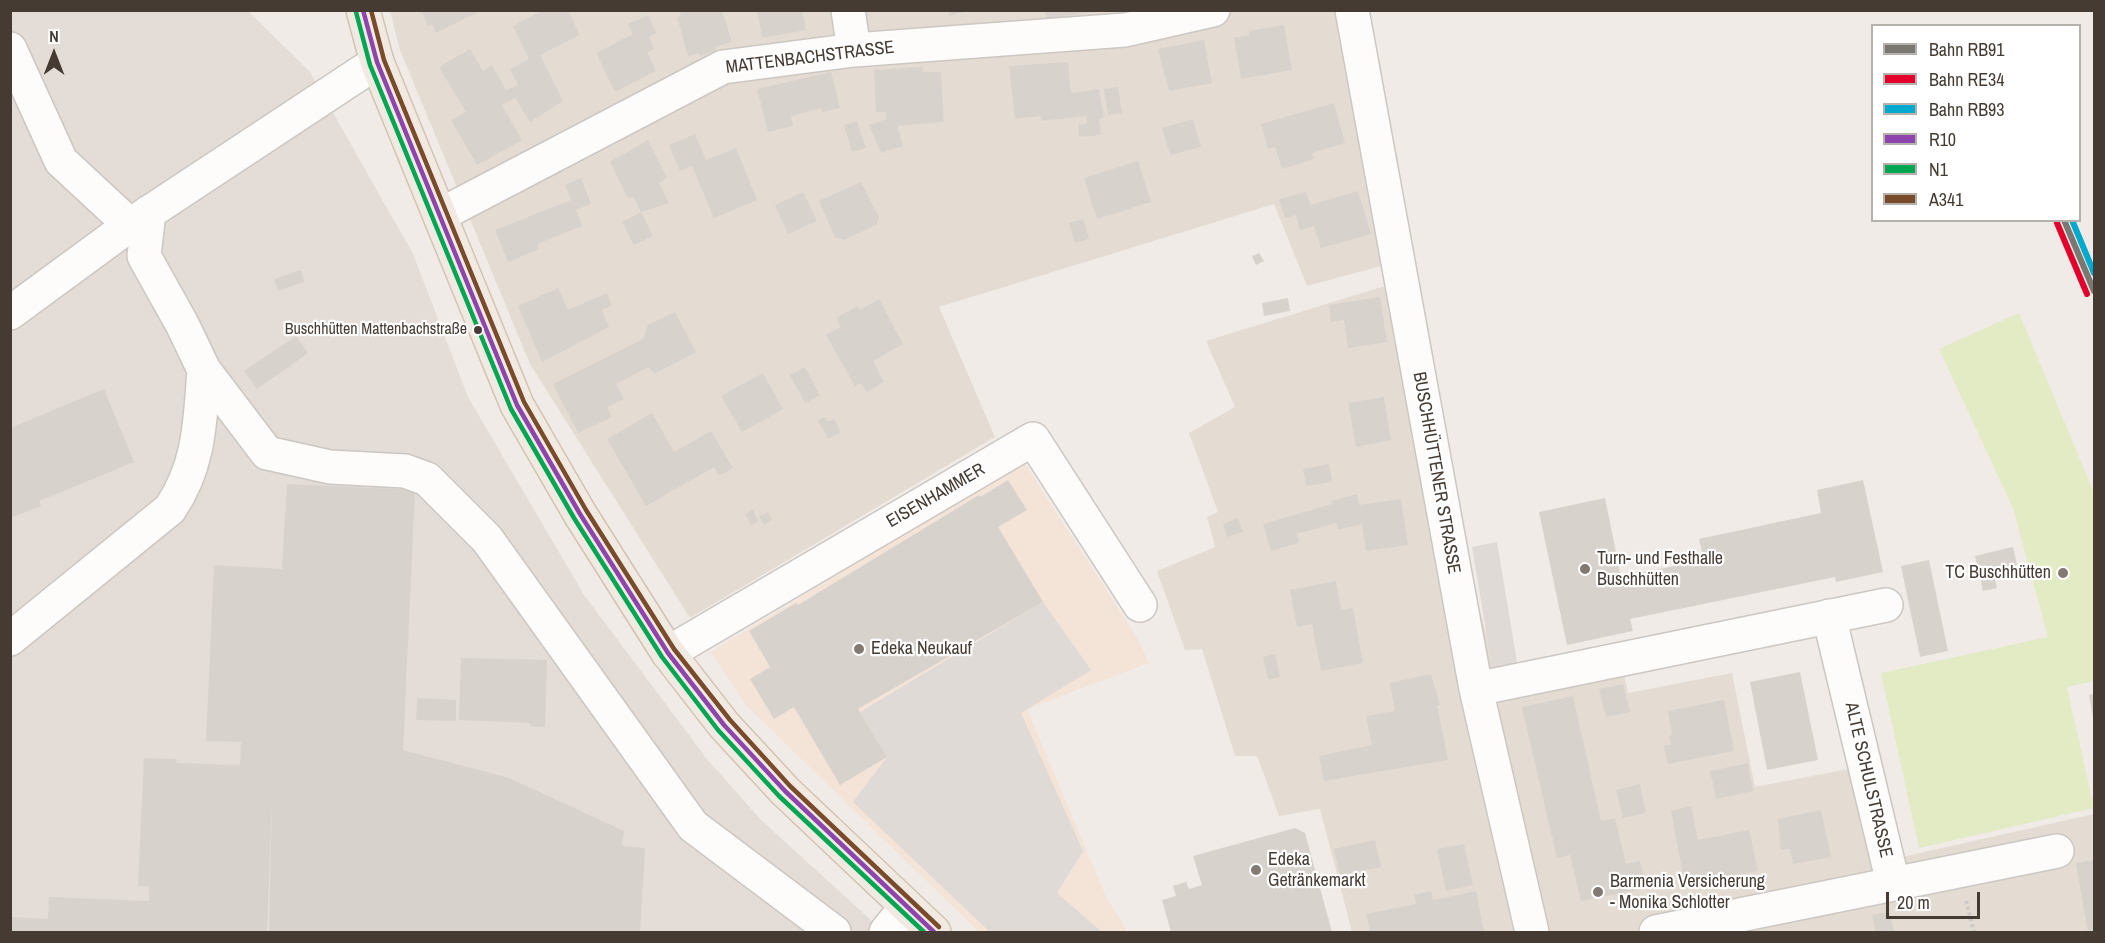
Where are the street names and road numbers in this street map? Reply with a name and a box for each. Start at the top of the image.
street label: MATTENBACHSTRASSE [725,37,895,79]
street label: BUSCHHÜTTENER STRASSE [1408,370,1464,576]
street label: EISENHAMMER [883,459,989,533]
street label: ALTE SCHULSTRASSE [1840,700,1896,860]

